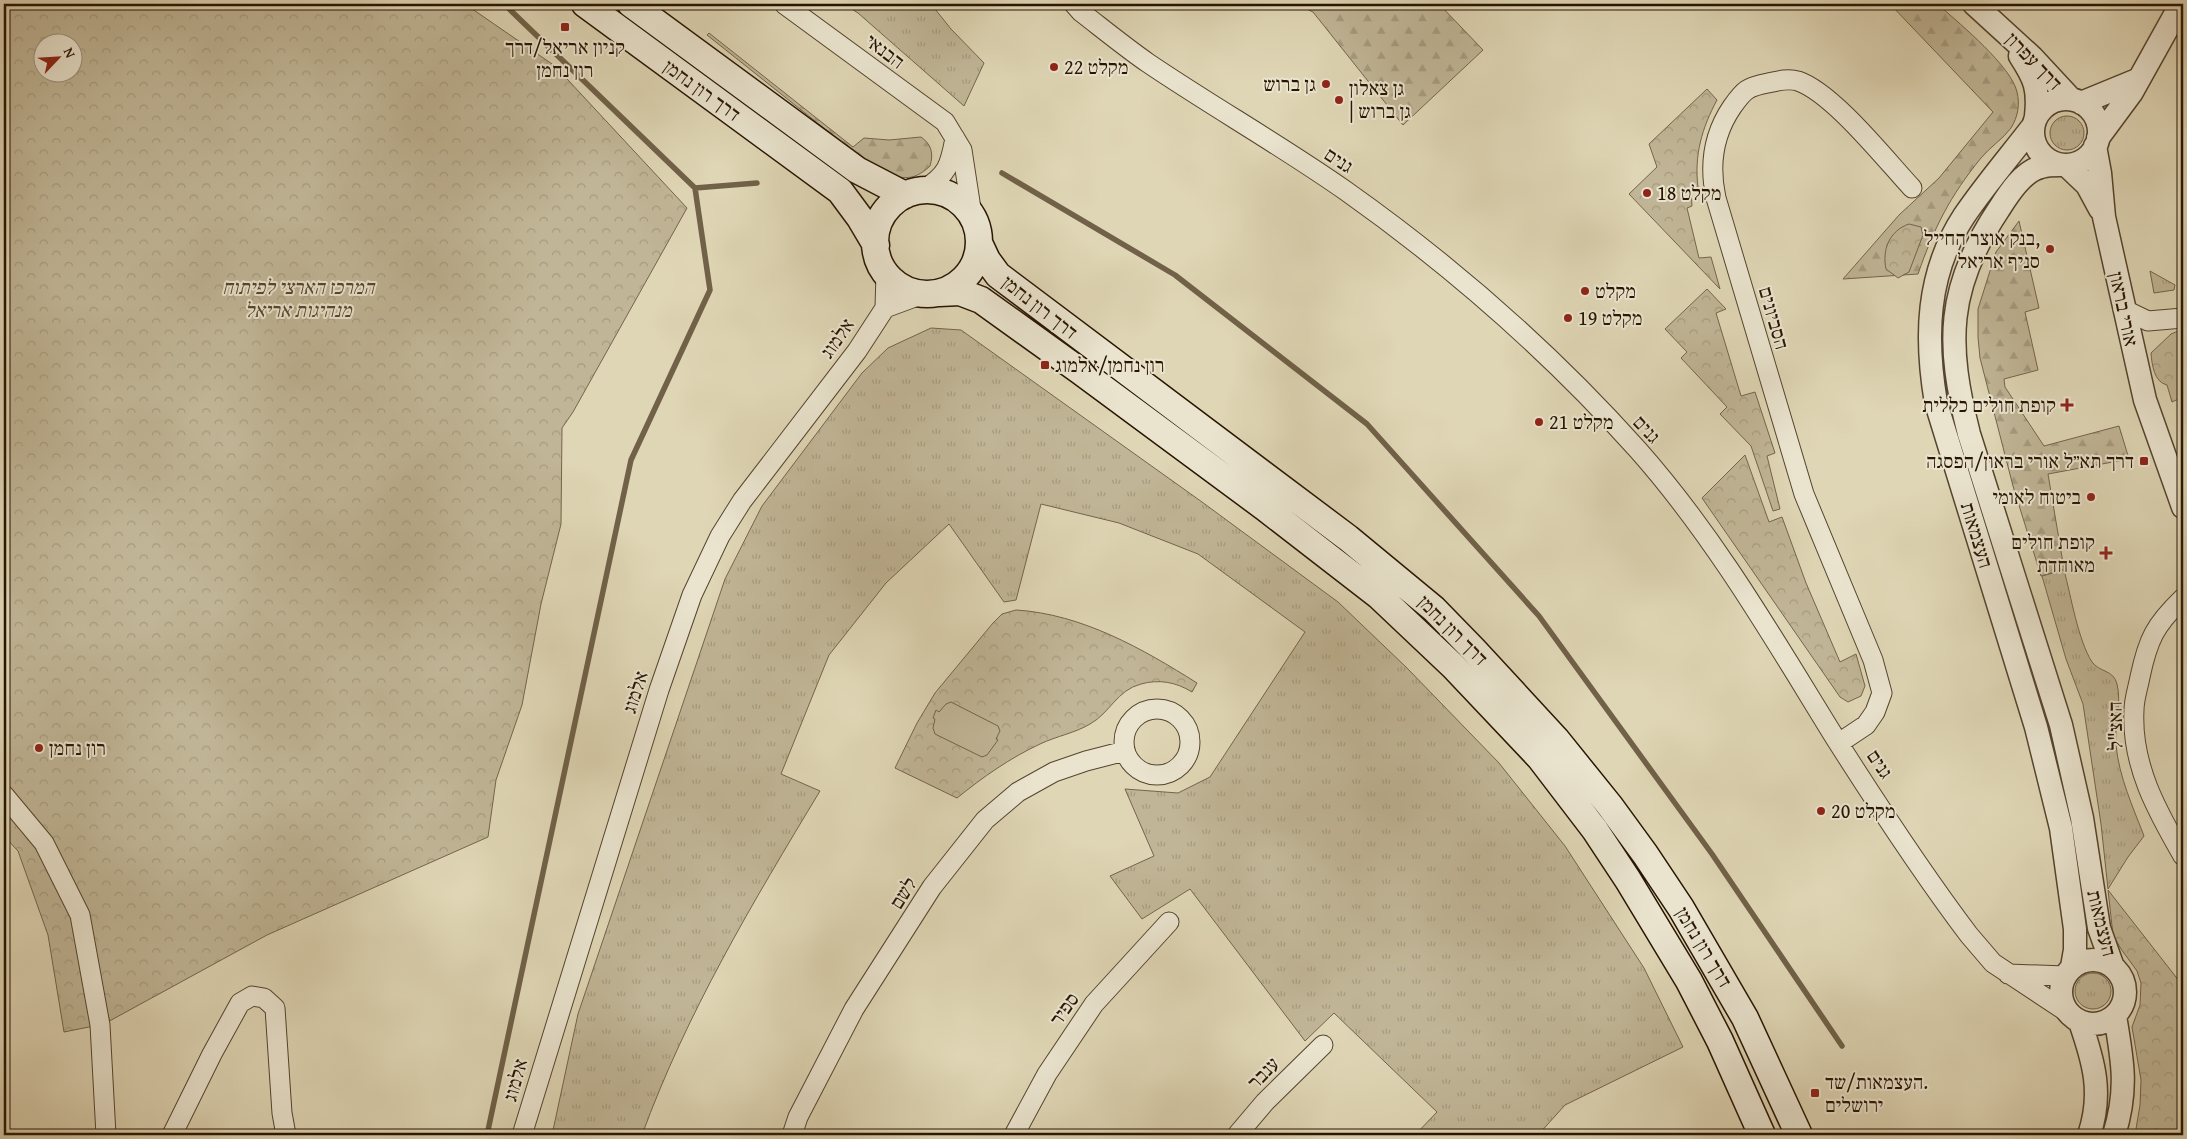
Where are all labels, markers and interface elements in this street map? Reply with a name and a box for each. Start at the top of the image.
marker: קניון אריאל/דרך רון נחמן [559,21,571,33]
street label: דרך עפרון [1999,25,2070,96]
street label: הבנאי [859,26,911,75]
north arrow [32,32,82,82]
place label: קניון אריאל/דרך רון נחמן [505,32,625,84]
text: N [59,44,81,62]
street label: דרך רון נחמן [658,52,747,128]
place label: מקלט 22 [1064,52,1129,81]
marker: מקלט 22 [1048,61,1060,73]
place label: גן ברוש [1263,69,1316,98]
place label: גן צאלון | גן ברוש [1349,73,1411,125]
marker: גן ברוש [1320,78,1332,90]
marker: גן צאלון | גן ברוש [1333,94,1345,106]
street label: גנים [1319,139,1360,180]
place label: מקלט 18 [1657,178,1722,207]
marker: מקלט 18 [1641,187,1653,199]
place label: בנק אוצר החייל, סניף אריאל [1924,223,2040,275]
marker: בנק אוצר החייל, סניף אריאל [2044,243,2056,255]
street label: דרך רון נחמן [996,268,1084,346]
street label: אורי בראון [2102,269,2147,349]
park label: המרכז הארצי לפיתוח מנהיגות אריאל [222,272,376,324]
place label: מקלט [1595,276,1636,305]
street label: הסביונים [1752,283,1797,353]
marker: מקלט [1579,285,1591,297]
place label: מקלט 19 [1578,303,1643,332]
street label: אלמוג [812,312,861,364]
marker: מקלט 19 [1562,312,1574,324]
place label: רון נחמן/אלמוג [1055,350,1165,379]
marker: רון נחמן/אלמוג [1039,359,1051,371]
place label: קופת חולים כללית [1922,390,2056,419]
marker: קופת חולים כללית [2060,398,2074,412]
place label: מקלט 21 [1549,407,1614,436]
street label: גנים [1627,408,1668,450]
marker: מקלט 21 [1533,416,1545,428]
place label: דרך תא״ל אורי בראון/הפסגה [1926,446,2134,475]
marker: דרך תא״ל אורי בראון/הפסגה [2138,455,2150,467]
place label: ביטוח לאומי [1992,482,2081,511]
marker: ביטוח לאומי [2085,491,2097,503]
street label: העצמאות [1954,498,2001,571]
place label: קופת חולים מאוחדת [2011,527,2095,579]
marker: קופת חולים מאוחדת [2099,546,2113,560]
street label: דרך רון נחמן [1411,588,1495,672]
street label: אלמוג [614,667,655,717]
street label: האצ"ל [2100,701,2129,751]
place label: רון נחמן [49,733,106,762]
marker: רון נחמן [33,742,45,754]
street label: גנים [1860,743,1901,784]
place label: מקלט 20 [1831,796,1896,825]
marker: מקלט 20 [1815,805,1827,817]
street label: לשם [882,871,924,914]
street label: העצמאות [2080,887,2125,959]
street label: דרך רון נחמן [1669,901,1740,993]
street label: ספיר [1042,986,1085,1031]
street label: ענבר [1240,1050,1285,1095]
street label: אלמוג [495,1055,534,1105]
place label: העצמאות/שד. ירושלים [1825,1067,1928,1119]
marker: העצמאות/שד. ירושלים [1809,1087,1821,1099]

